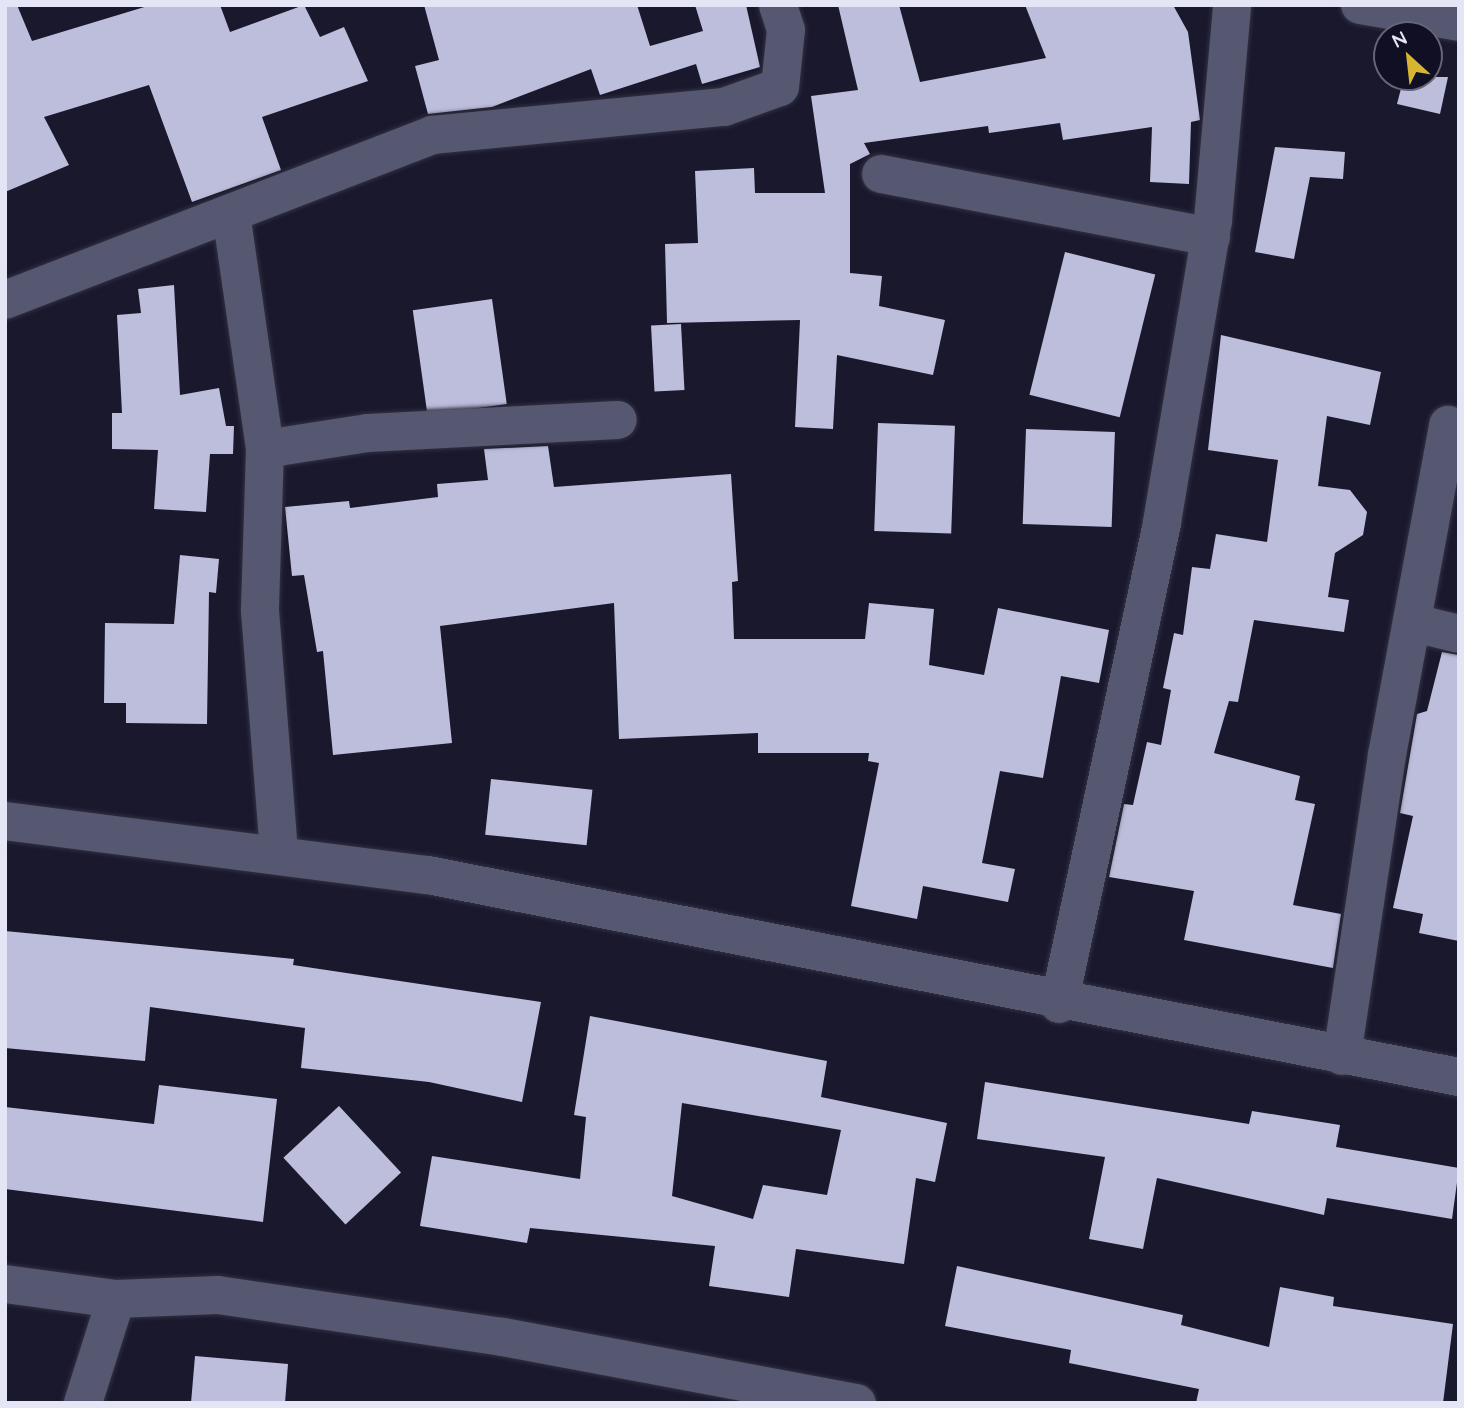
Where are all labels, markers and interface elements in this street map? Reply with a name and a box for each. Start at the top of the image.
north arrow [1373,21,1443,91]
text: N [1388,25,1411,53]

